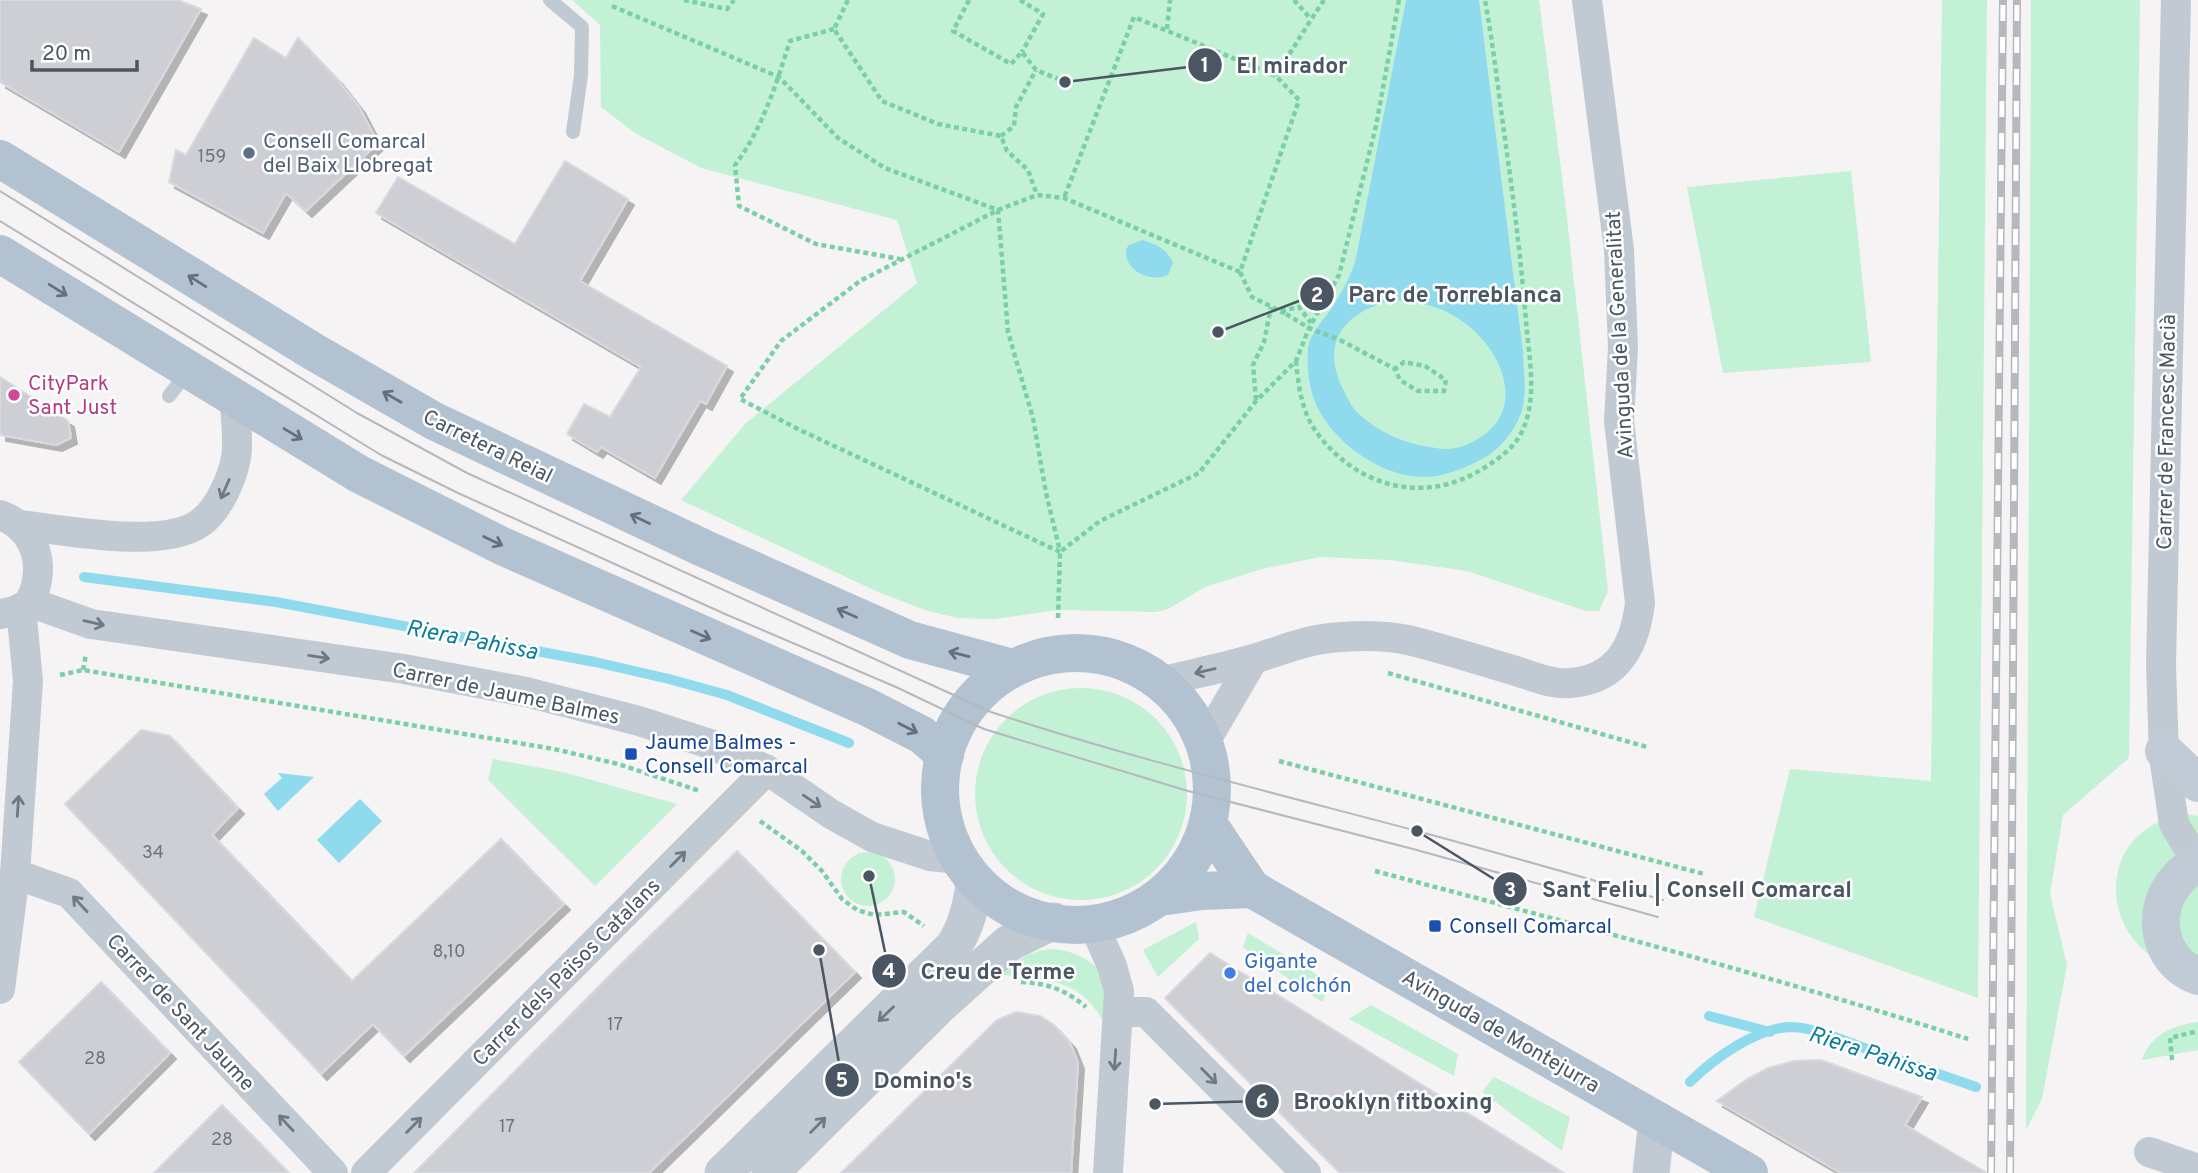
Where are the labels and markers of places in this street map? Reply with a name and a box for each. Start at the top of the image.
callout: El mirador [1187,43,1362,87]
place label: Consell Comarcal del Baix Llobregat [263,129,433,180]
marker: Consell Comarcal del Baix Llobregat [241,145,257,161]
callout: Parc de Torreblanca [1299,272,1576,316]
place label: CityPark Sant Just [28,371,117,422]
marker: CityPark Sant Just [6,387,22,403]
place label: Jaume Balmes - Consell Comarcal [645,730,808,781]
marker: Jaume Balmes - Consell Comarcal [623,746,639,762]
callout: Sant Feliu | Consell Comarcal [1493,867,1866,911]
place label: Consell Comarcal [1449,914,1612,941]
marker: Consell Comarcal [1427,918,1443,934]
callout: Creu de Terme [872,949,1089,993]
place label: Gigante del colchón [1244,949,1352,1000]
marker: Gigante del colchón [1222,965,1238,981]
callout: Domino's [825,1058,987,1102]
callout: Brooklyn fitboxing [1245,1079,1507,1123]

